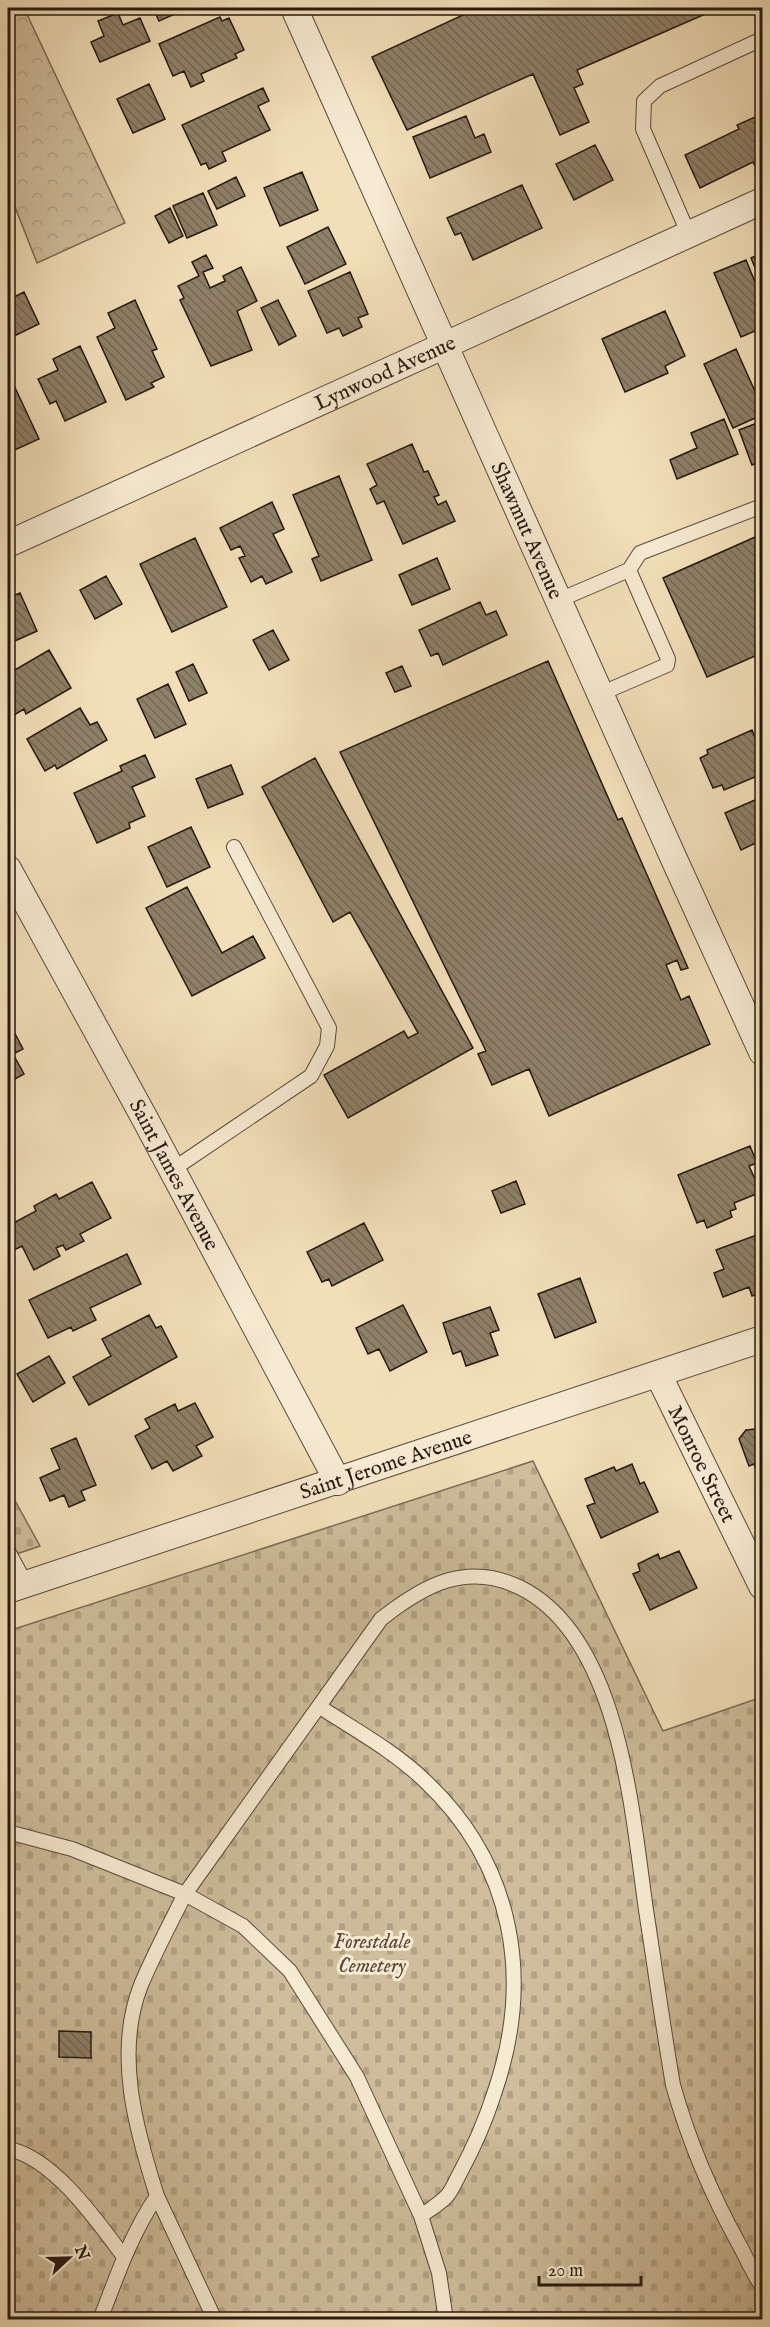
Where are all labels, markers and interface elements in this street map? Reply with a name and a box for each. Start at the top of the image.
street label: Lynwood Avenue [311,330,461,418]
street label: Shawmut Avenue [483,458,568,604]
street label: Saint James Avenue [122,1095,225,1256]
street label: Monroe Street [661,1401,741,1528]
street label: Saint Jerome Avenue [297,1424,476,1507]
park label: Forestdale Cemetery [334,1929,410,1980]
north arrow [39,2228,99,2288]
text: N [69,2242,93,2263]
scale bar [539,2249,641,2287]
text: 20 m [548,2260,583,2283]

